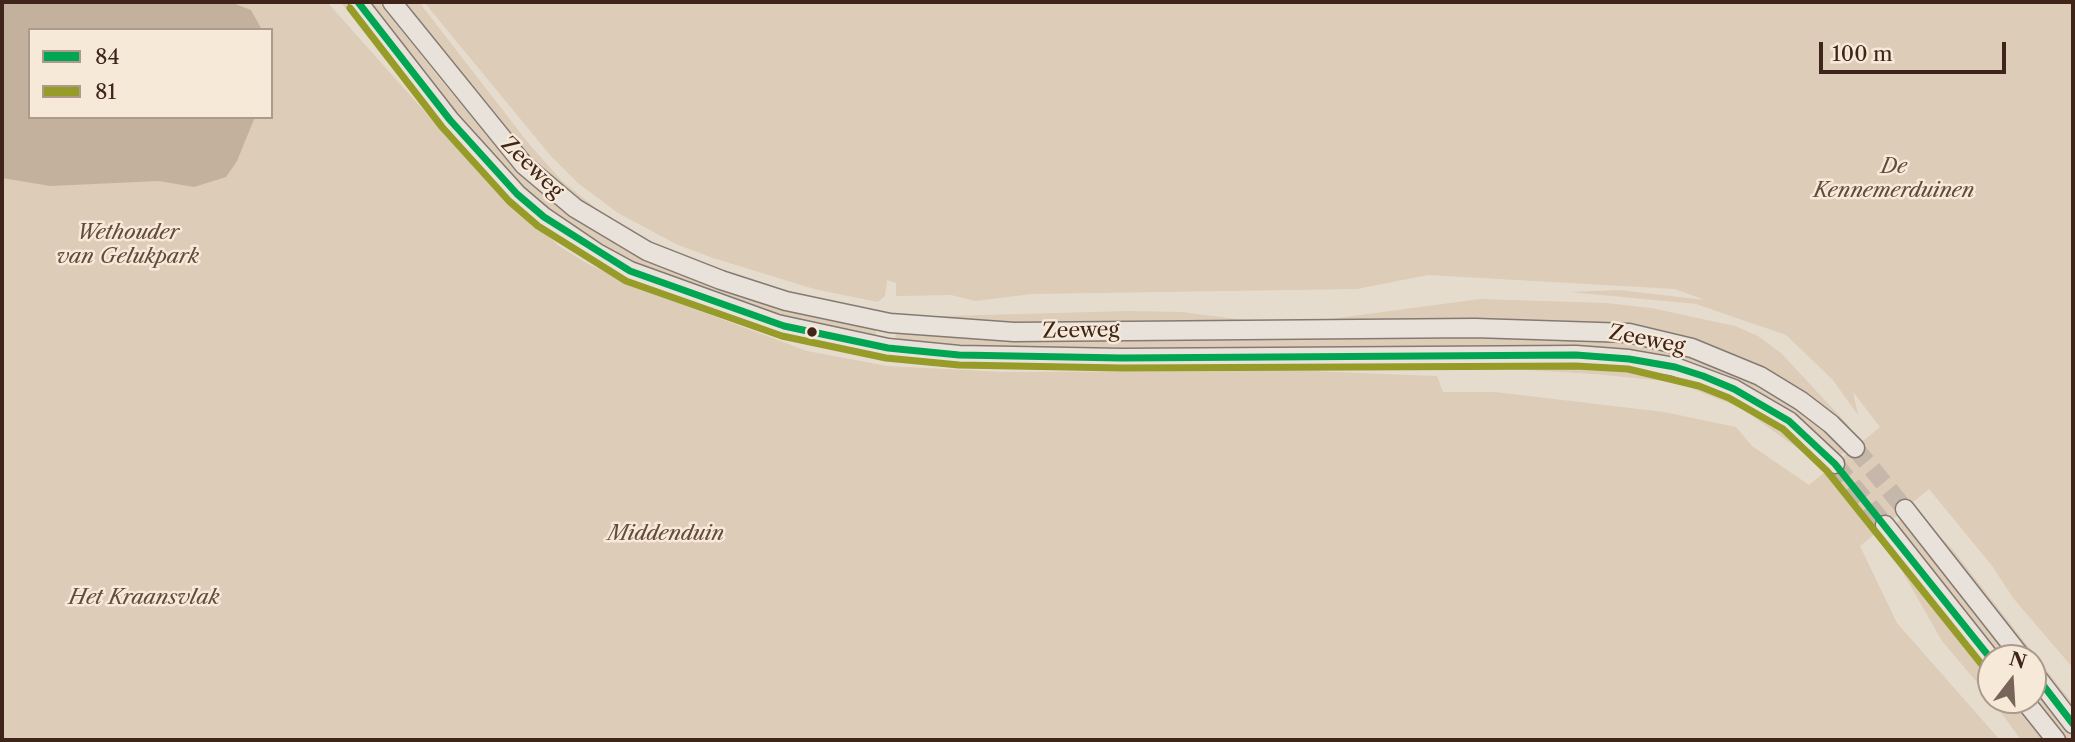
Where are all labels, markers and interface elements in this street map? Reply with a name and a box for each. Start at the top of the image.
legend [28,28,273,119]
scale bar [1823,28,2010,72]
text: 100 m [1832,41,1893,66]
text: 84 [95,44,120,69]
text: 81 [95,79,116,104]
street label: Zeeweg [496,132,568,204]
park label: De Kennemerduinen [1814,154,1974,204]
park label: Wethouder van Gelukpark [57,220,199,270]
street label: Zeeweg [1042,318,1120,344]
street label: Zeeweg [1607,320,1687,360]
unlabelled marker [805,325,819,339]
park label: Middenduin [608,521,724,547]
park label: Het Kraansvlak [68,585,220,611]
north arrow [1977,644,2047,714]
text: N [2006,647,2029,674]

